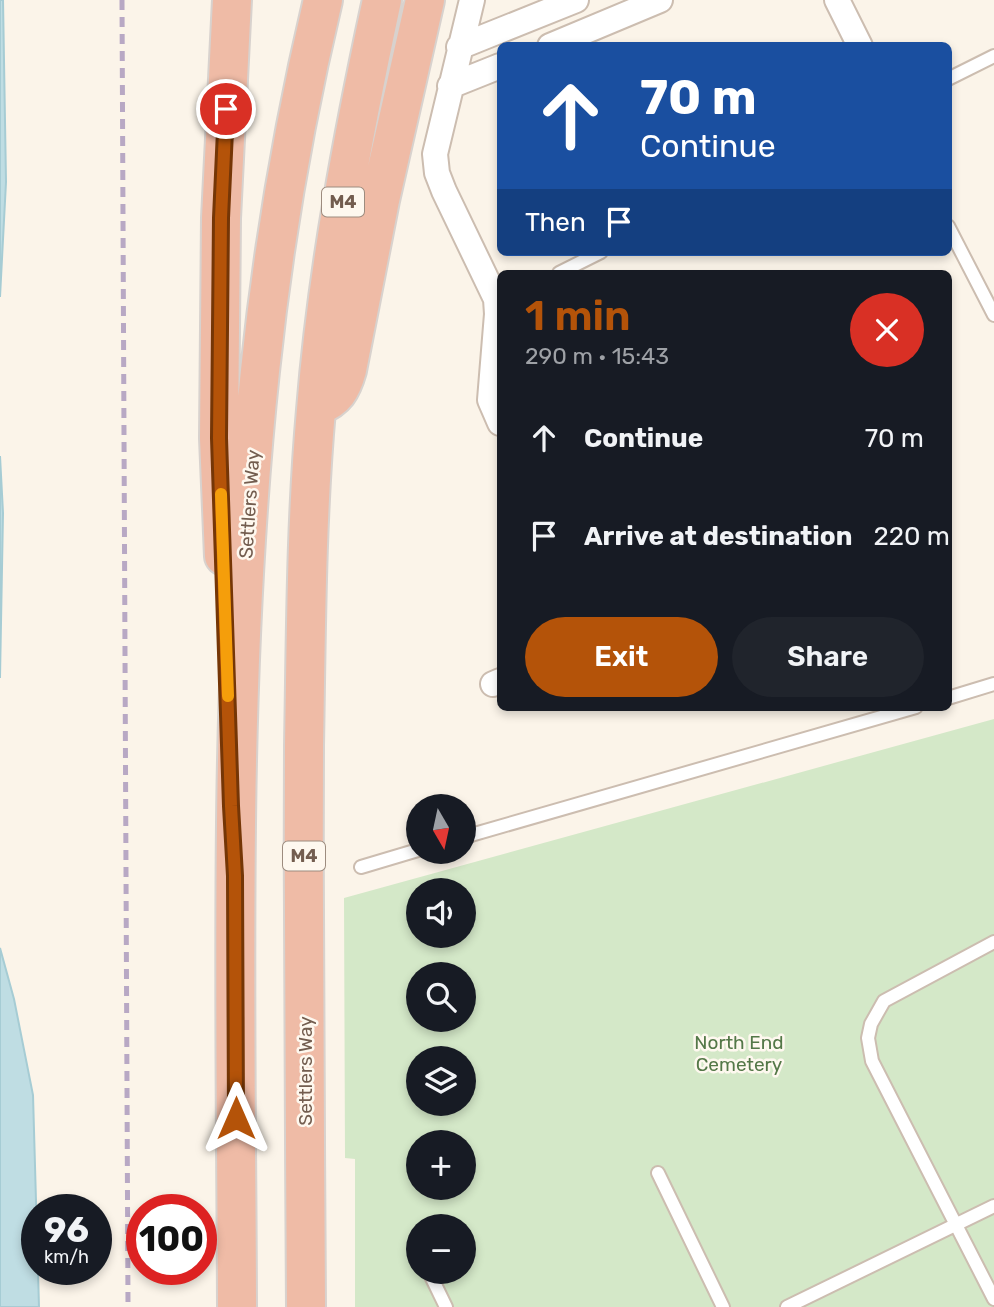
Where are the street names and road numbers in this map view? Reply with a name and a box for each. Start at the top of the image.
road number: M4 [322,188,364,216]
street label: Settlers Way [234,449,265,559]
road number: M4 [283,842,325,870]
street label: Settlers Way [294,1016,317,1126]

